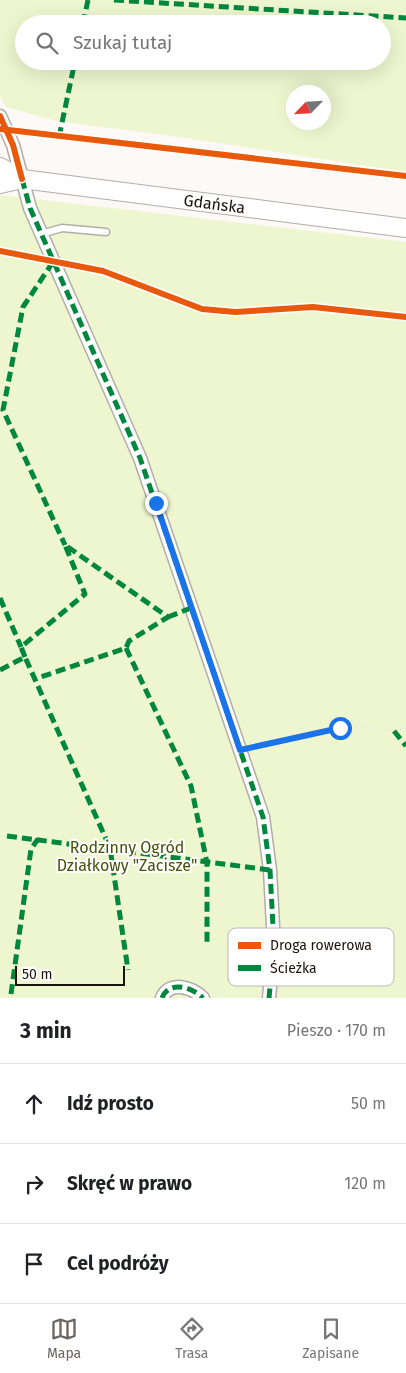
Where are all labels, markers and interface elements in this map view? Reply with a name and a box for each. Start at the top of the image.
search box [15,15,391,70]
icon: search [33,29,61,57]
text: Szukaj tutaj [73,31,172,54]
north arrow [286,85,331,130]
street label: Gdańska [182,191,246,217]
route end [145,492,168,515]
route start [329,717,352,740]
park label: Rodzinny Ogród Działkowy "Zacisze" [57,838,197,875]
legend [228,928,394,986]
text: Droga rowerowa [270,937,372,954]
text: Ścieżka [270,959,317,977]
scale bar [15,963,125,986]
text: 50 m [22,966,53,983]
text: 3 min [20,1018,72,1044]
text: Pieszo · 170 m [287,1021,386,1040]
icon: ahead [20,1090,48,1118]
text: Idź prosto [67,1092,154,1115]
text: 50 m [351,1094,386,1113]
icon: right [20,1170,48,1198]
text: Skręć w prawo [67,1172,192,1195]
text: 120 m [344,1174,386,1193]
icon: arrive [20,1250,48,1278]
text: Cel podróży [67,1252,169,1275]
tab: Mapa [47,1315,81,1362]
tab: Trasa [175,1315,208,1362]
tab: Zapisane [302,1315,359,1362]

